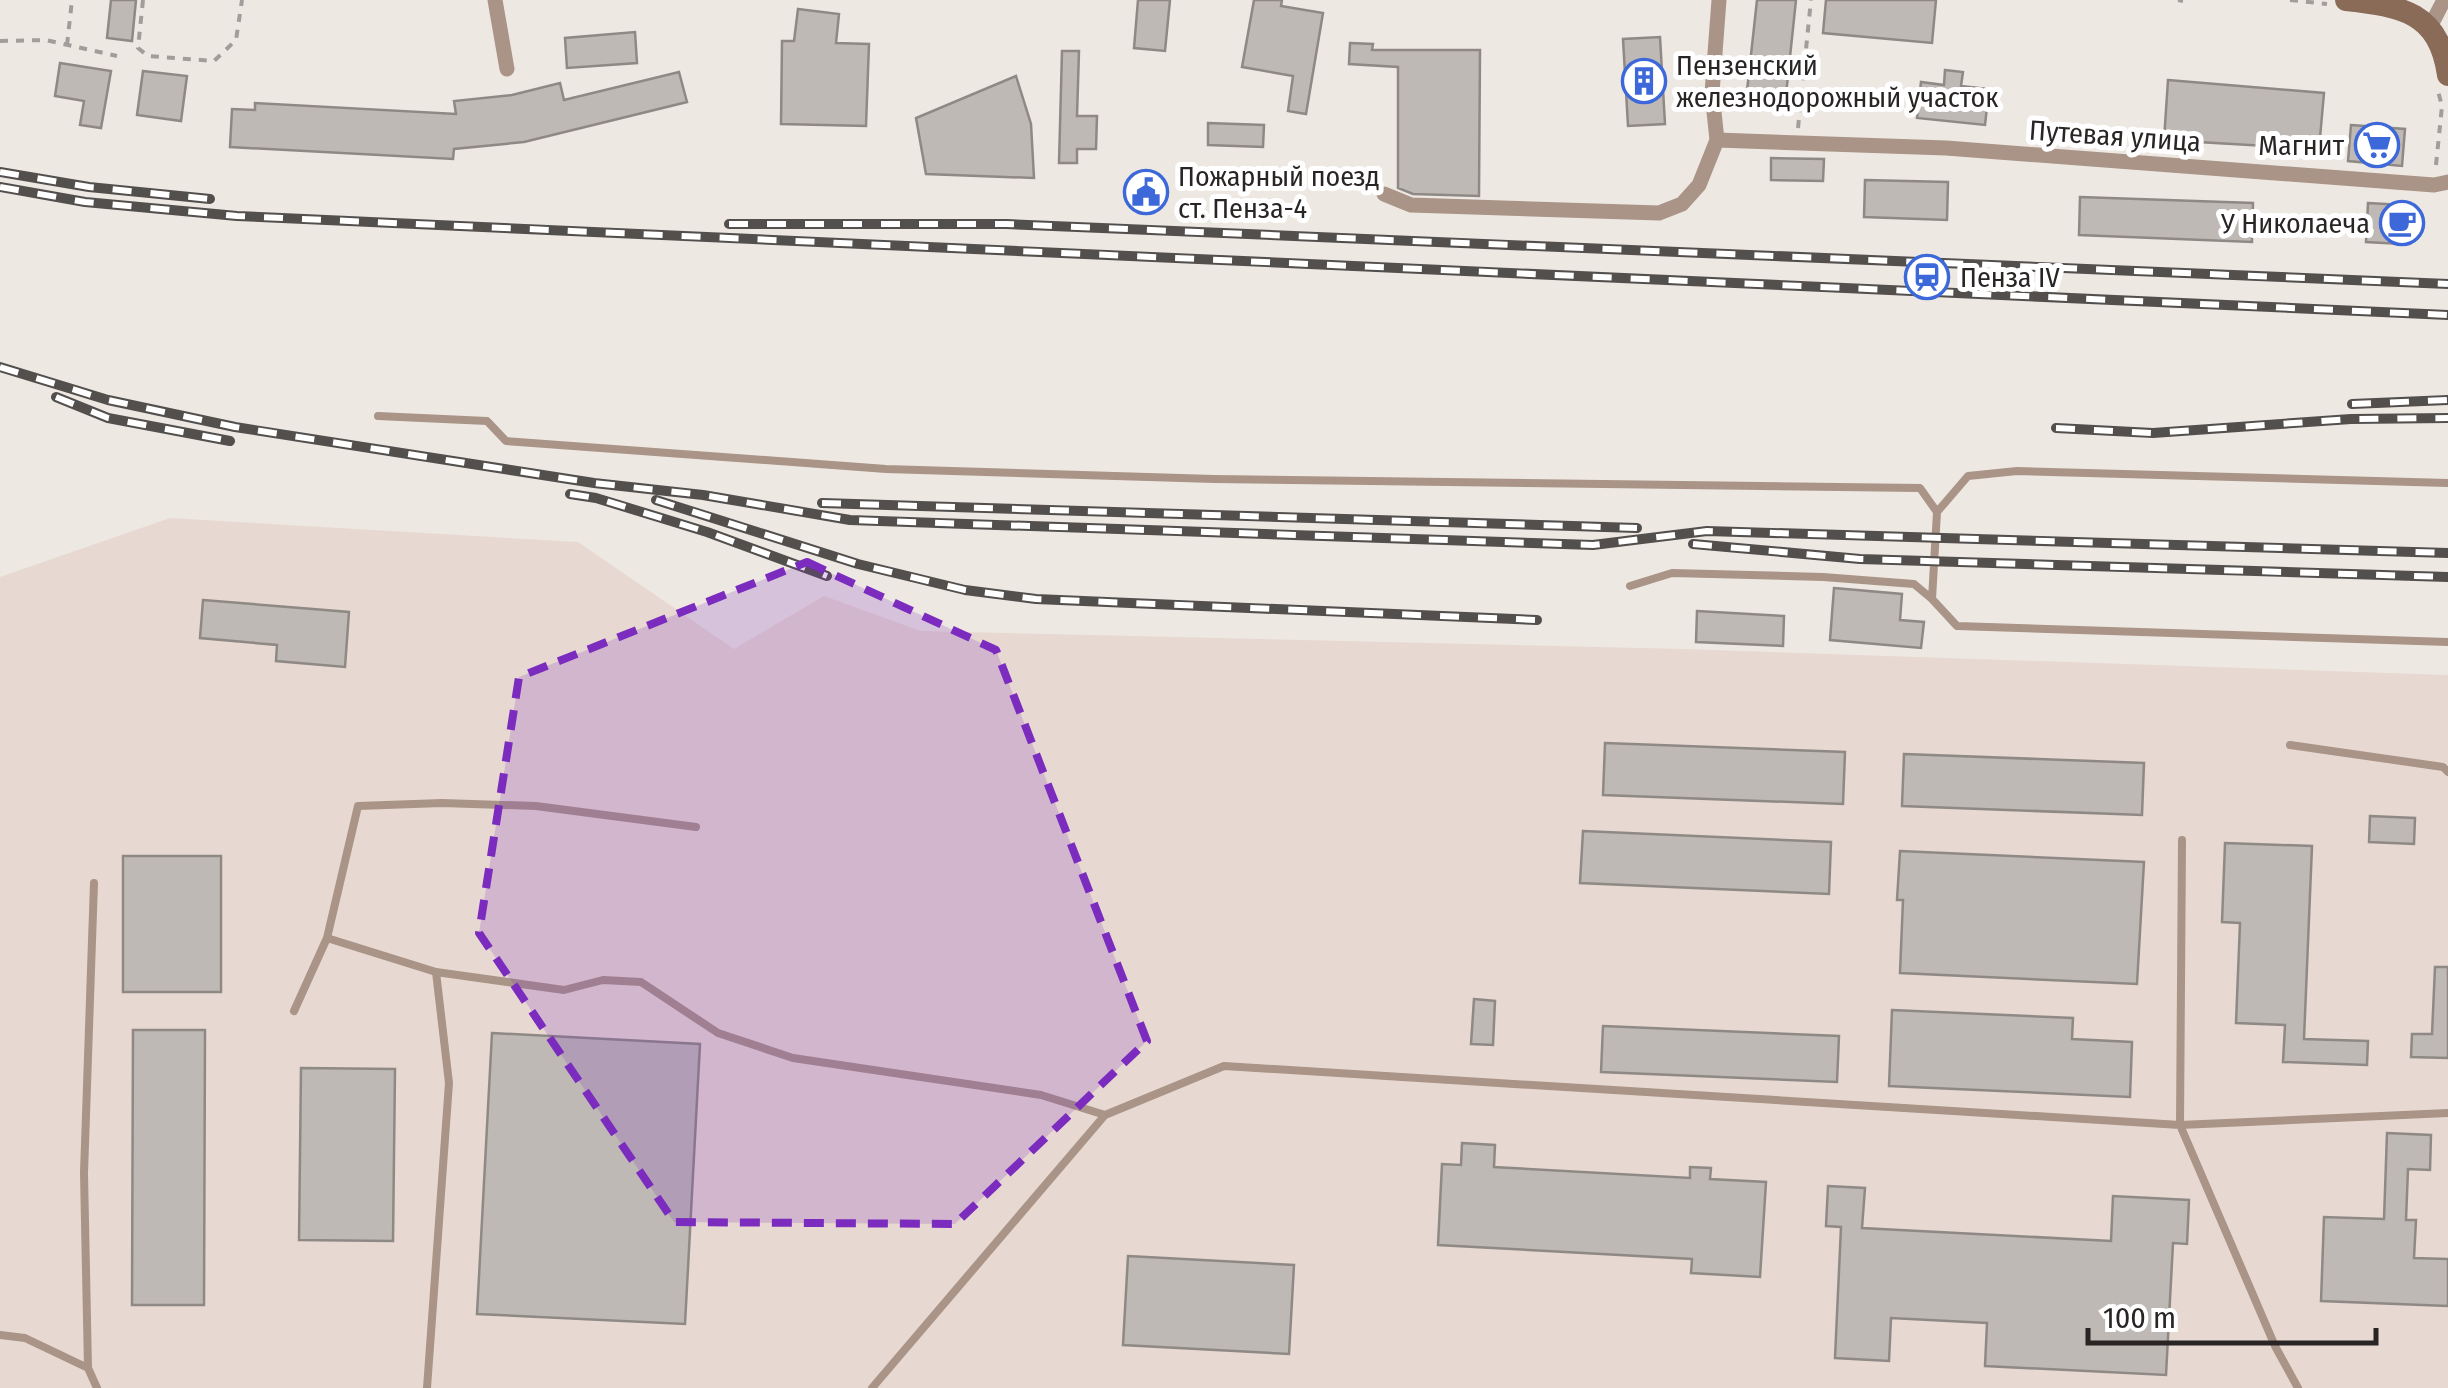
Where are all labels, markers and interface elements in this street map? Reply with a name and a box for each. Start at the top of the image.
place label: Пензенский железнодорожный участок [1676,49,1998,114]
building icon: Пензенский железнодорожный участок [1621,58,1667,104]
street label: Путевая улица [2028,114,2202,158]
supermarket icon: Магнит [2354,122,2400,168]
place label: Магнит [2258,129,2345,162]
place label: Пожарный поезд ст. Пенза-4 [1178,160,1380,225]
public building icon: Пожарный поезд ст. Пенза-4 [1123,169,1169,215]
cafe icon: У Николаеча [2379,200,2425,246]
place label: У Николаеча [2220,207,2370,240]
station icon: Пенза IV [1904,254,1950,300]
place label: Пенза IV [1960,261,2060,294]
scale bar [2088,1283,2376,1345]
text: 100 m [2103,1300,2176,1336]

